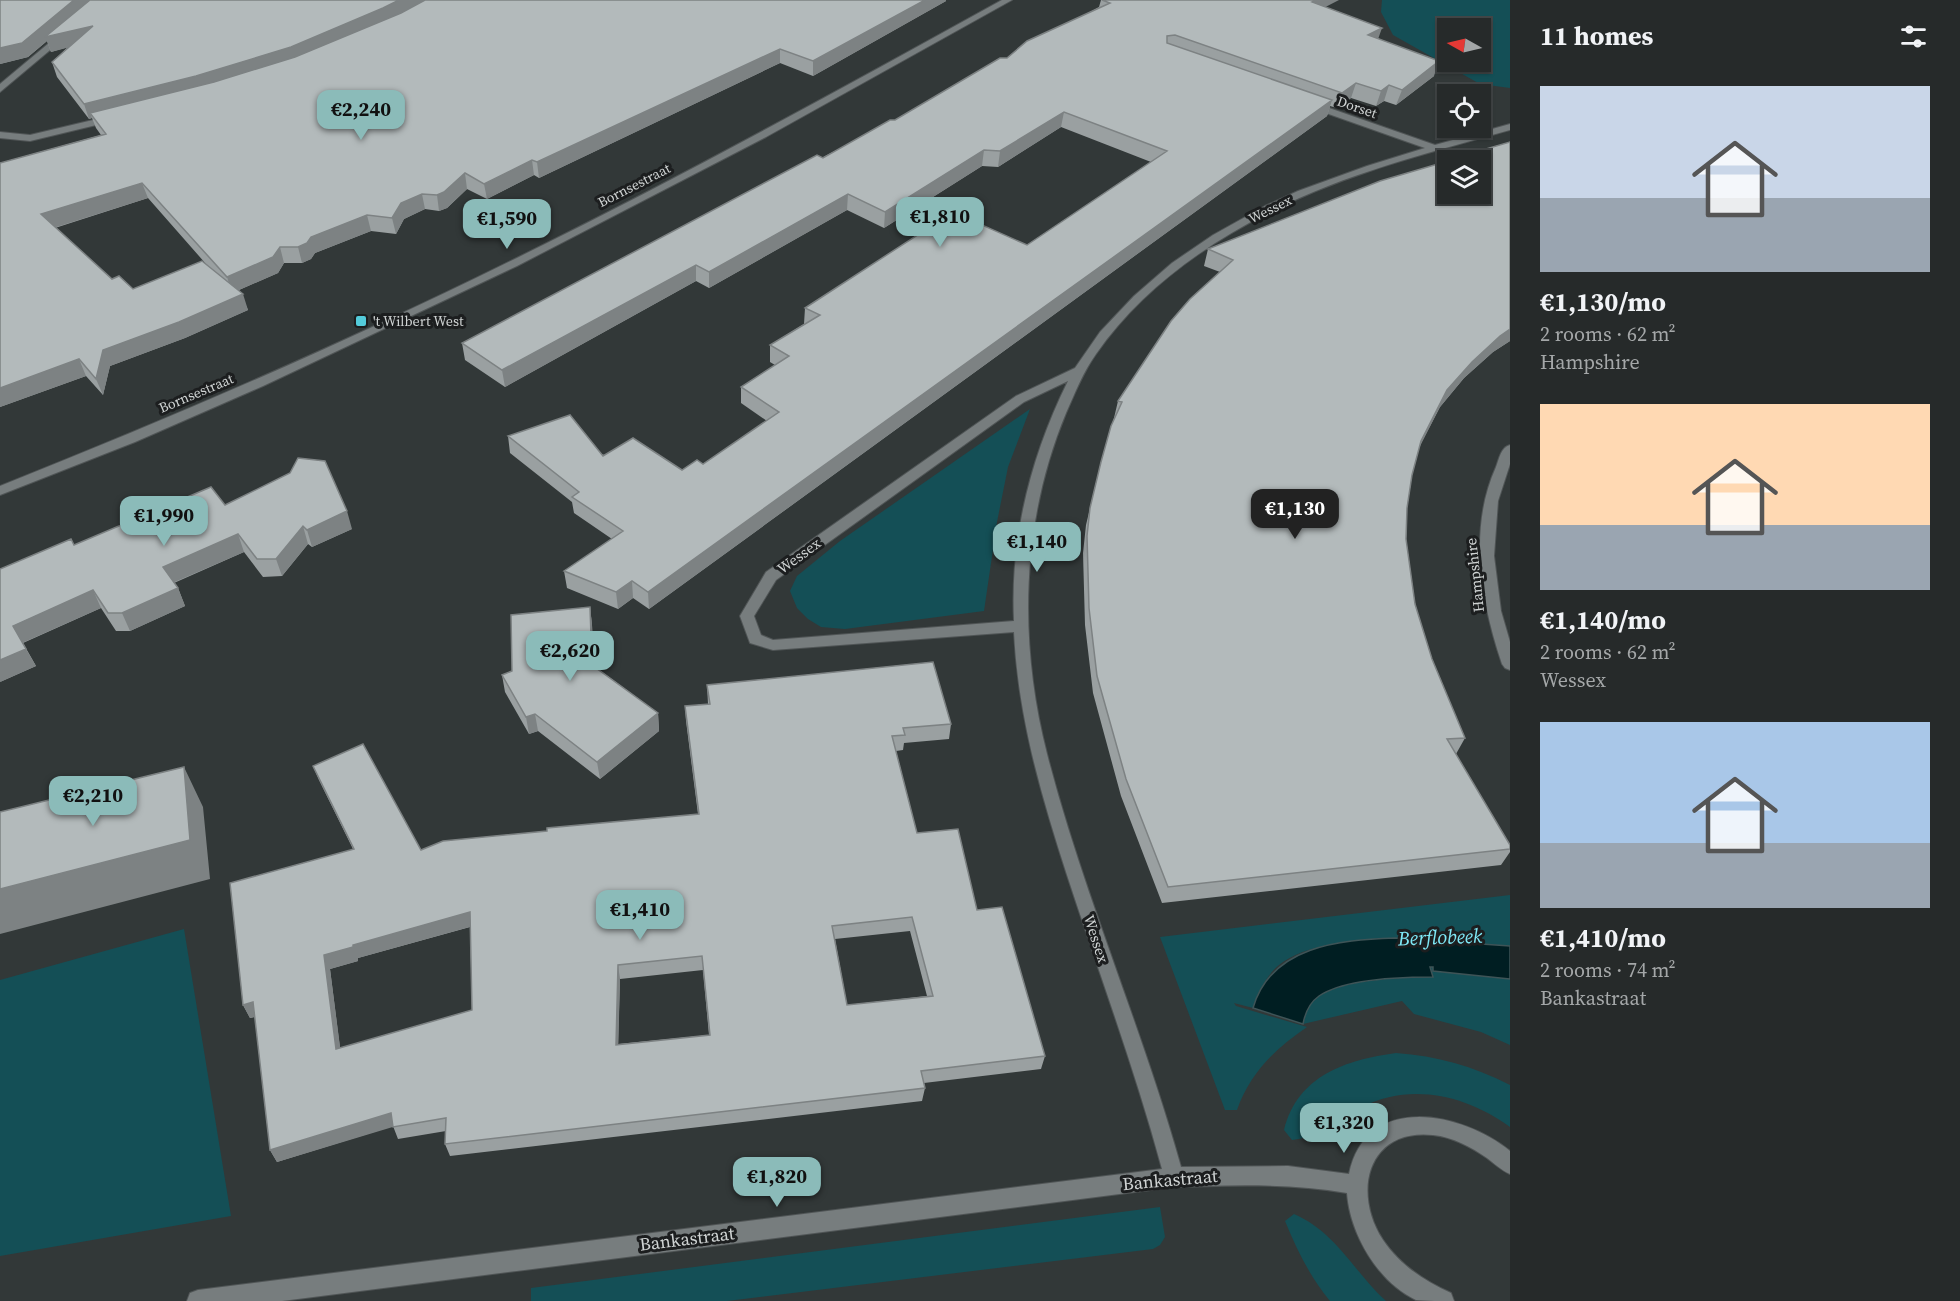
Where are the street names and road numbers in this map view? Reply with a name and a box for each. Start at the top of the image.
street label: Dorset [1334,91,1380,123]
street label: Bornsestraat [594,158,674,212]
street label: Wessex [1245,190,1296,228]
street label: Bornsestraat [156,368,237,418]
street label: Wessex [772,532,825,579]
street label: Hampshire [1460,536,1489,613]
street label: Wessex [1079,912,1114,966]
street label: Bankastraat [1121,1163,1219,1196]
street label: Bankastraat [638,1220,736,1257]

